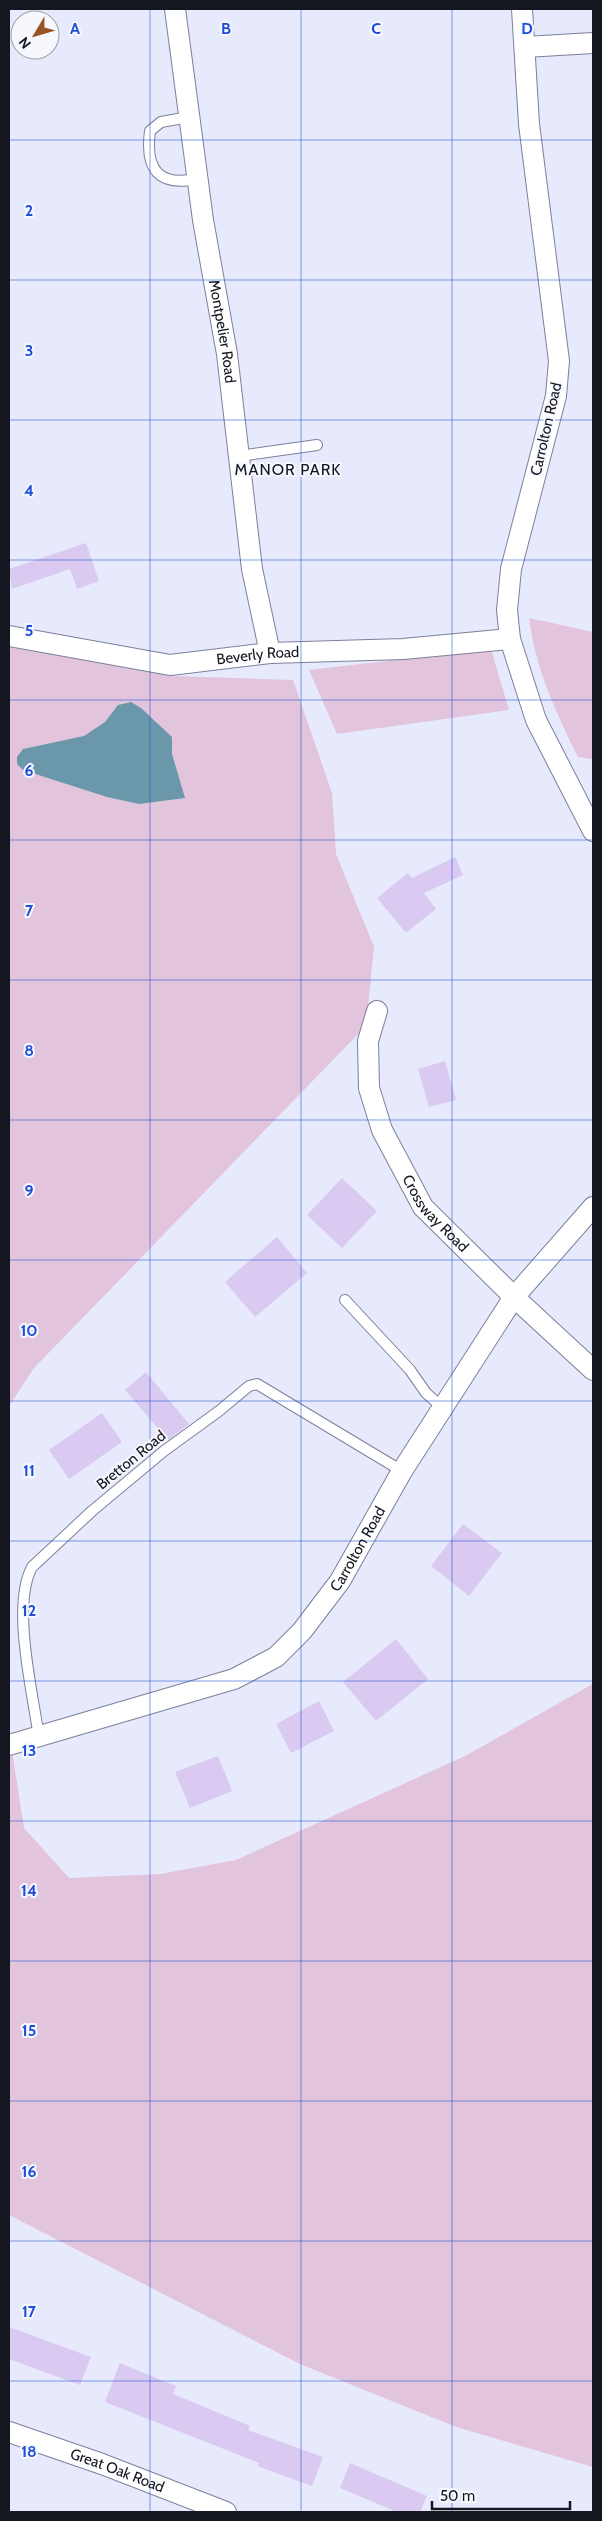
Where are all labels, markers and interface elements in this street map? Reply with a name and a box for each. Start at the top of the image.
north arrow [10,10,60,60]
text: A [70,19,80,38]
text: B [221,19,231,38]
text: C [371,19,381,38]
text: D [521,19,533,38]
text: N [15,34,35,52]
text: 2 [25,201,33,220]
street label: Montpelier Road [205,278,239,384]
text: 3 [25,341,33,360]
street label: Carrolton Road [527,381,565,477]
district label: MANOR PARK [235,460,341,479]
text: 4 [24,481,34,500]
text: 5 [25,621,33,640]
street label: Beverly Road [215,643,300,668]
text: 6 [25,761,34,780]
text: 7 [25,901,34,920]
text: 8 [24,1041,34,1060]
street label: Crossway Road [398,1172,472,1256]
text: 9 [25,1181,34,1200]
text: 10 [20,1321,38,1340]
street label: Bretton Road [93,1427,169,1493]
text: 11 [23,1461,35,1480]
street label: Carrolton Road [326,1503,389,1595]
text: 12 [22,1601,36,1620]
text: 13 [22,1741,36,1760]
text: 14 [21,1881,37,1900]
text: 15 [22,2021,36,2040]
text: 16 [22,2162,36,2181]
text: 17 [22,2302,37,2321]
text: 18 [21,2442,37,2461]
street label: Great Oak Road [68,2445,167,2496]
scale bar [432,2478,570,2510]
text: 50 m [440,2487,475,2505]

